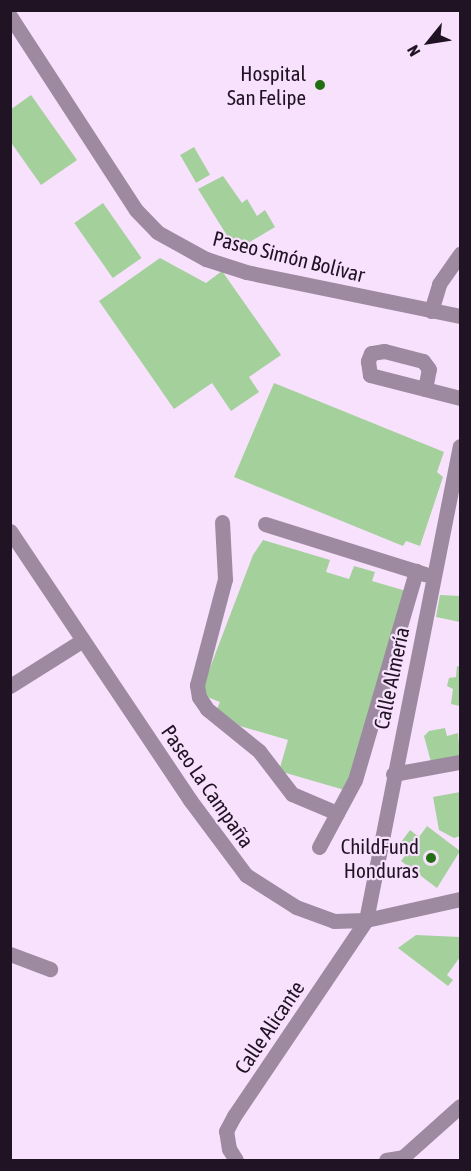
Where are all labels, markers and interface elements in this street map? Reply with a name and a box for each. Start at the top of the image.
north arrow [399,12,459,72]
text: N [403,42,424,60]
place label: Hospital San Felipe [227,60,306,110]
marker: Hospital San Felipe [311,76,329,94]
street label: Paseo Simón Bolívar [210,225,368,287]
street label: Calle Almería [368,625,414,731]
street label: Paseo La Campaña [156,720,260,852]
place label: ChildFund Honduras [341,833,419,883]
marker: ChildFund Honduras [424,851,438,865]
street label: Calle Alicante [229,976,309,1078]

